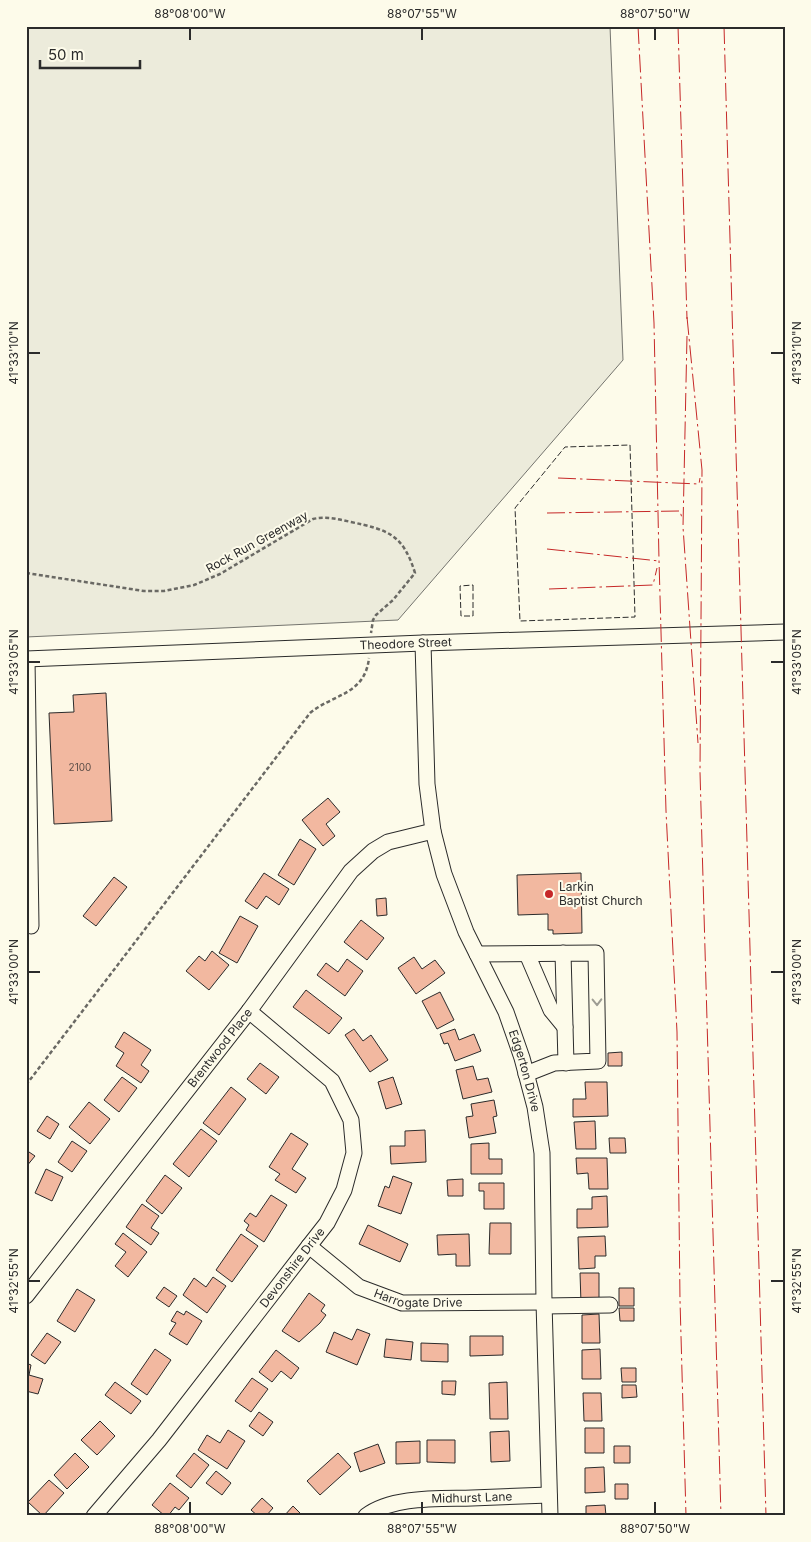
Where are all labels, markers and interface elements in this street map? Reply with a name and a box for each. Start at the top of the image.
text: 88°08'00"W [154,6,226,21]
text: 88°07'55"W [387,6,457,21]
text: 88°07'50"W [620,6,690,21]
scale bar [40,38,140,70]
text: 50 m [48,45,84,64]
text: 41°33'10"N [6,321,21,385]
text: 41°33'10"N [789,321,804,385]
street label: Rock Run Greenway [203,507,311,576]
text: 41°33'05"N [6,629,21,695]
text: 41°33'05"N [789,629,804,695]
street label: Theodore Street [359,634,452,653]
house number: 2100 [69,761,91,773]
place label: Larkin Baptist Church [559,879,643,908]
marker: Larkin Baptist Church [543,888,555,900]
text: 41°33'00"N [6,939,21,1005]
text: 41°33'00"N [789,939,804,1005]
one-way arrow [592,998,602,1006]
street label: Brentwood Place [184,1005,255,1090]
street label: Edgerton Drive [506,1028,544,1113]
street label: Devonshire Drive [256,1224,328,1310]
text: 41°32'55"N [6,1248,21,1314]
text: 41°32'55"N [789,1248,804,1314]
street label: Harrogate Drive [372,1285,463,1310]
street label: Midhurst Lane [431,1488,513,1506]
text: 88°08'00"W [154,1521,226,1536]
text: 88°07'55"W [387,1521,457,1536]
text: 88°07'50"W [620,1521,690,1536]

